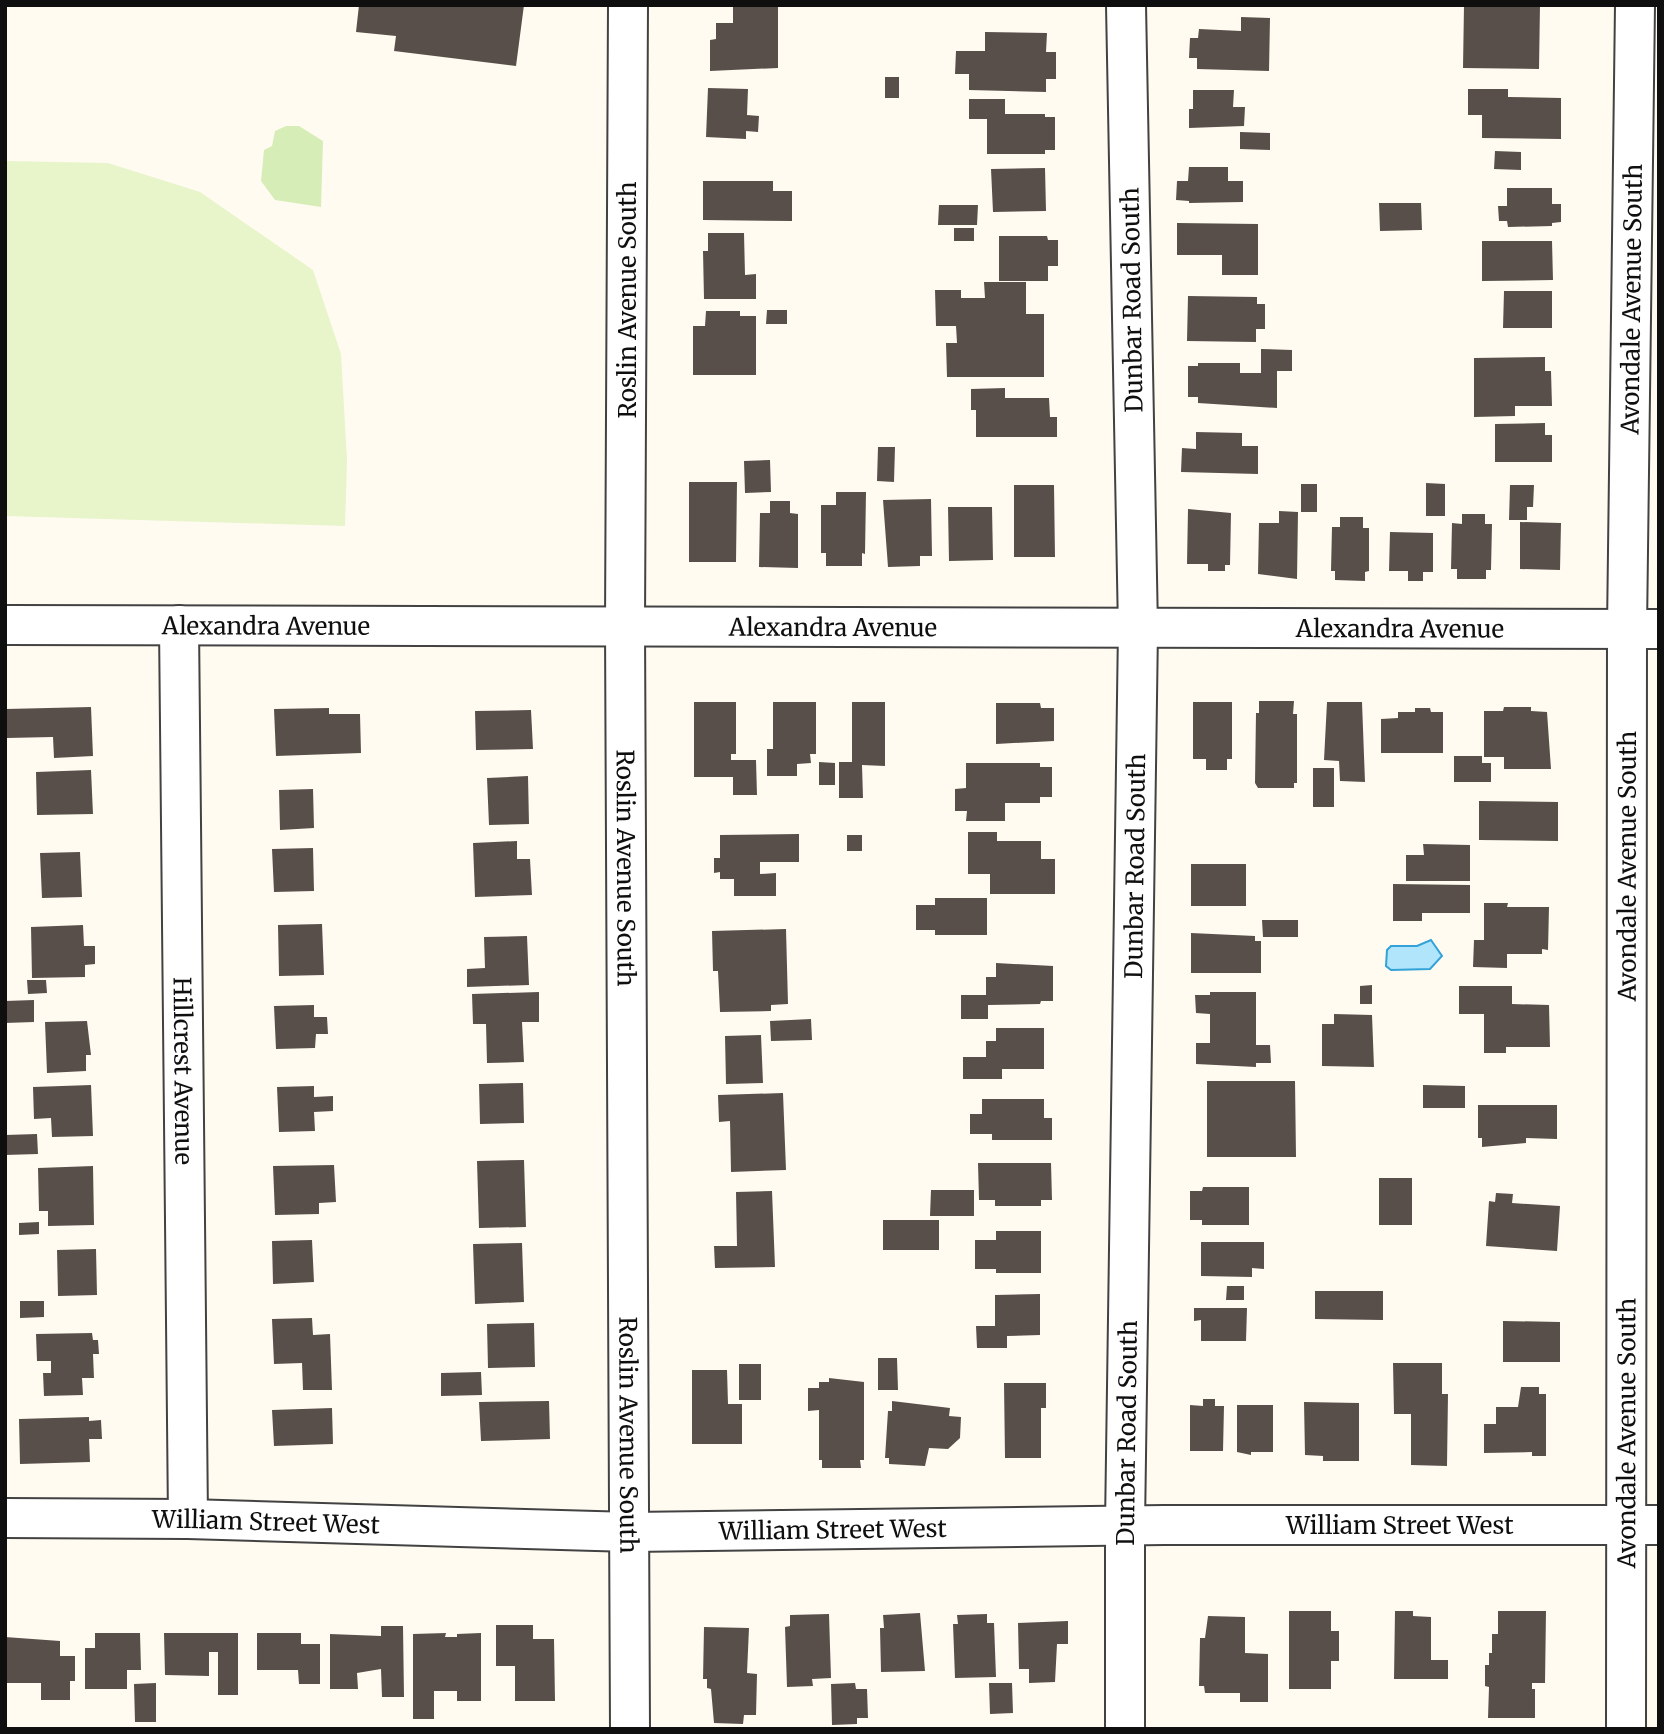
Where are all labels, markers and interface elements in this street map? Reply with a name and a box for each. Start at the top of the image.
street label: Avondale Avenue South [1614,163,1648,435]
street label: Roslin Avenue South [612,181,643,419]
street label: Dunbar Road South [1115,187,1149,413]
street label: Alexandra Avenue [161,610,370,641]
street label: Alexandra Avenue [728,611,937,643]
street label: Alexandra Avenue [1295,613,1504,644]
street label: Avondale Avenue South [1611,731,1642,1002]
street label: Roslin Avenue South [610,749,642,987]
street label: Dunbar Road South [1117,753,1152,979]
street label: Hillcrest Avenue [167,977,200,1165]
street label: Avondale Avenue South [1611,1298,1642,1569]
street label: Roslin Avenue South [613,1316,645,1554]
street label: Dunbar Road South [1109,1320,1143,1546]
street label: William Street West [151,1503,381,1540]
street label: William Street West [1285,1510,1514,1541]
street label: William Street West [718,1512,947,1546]

